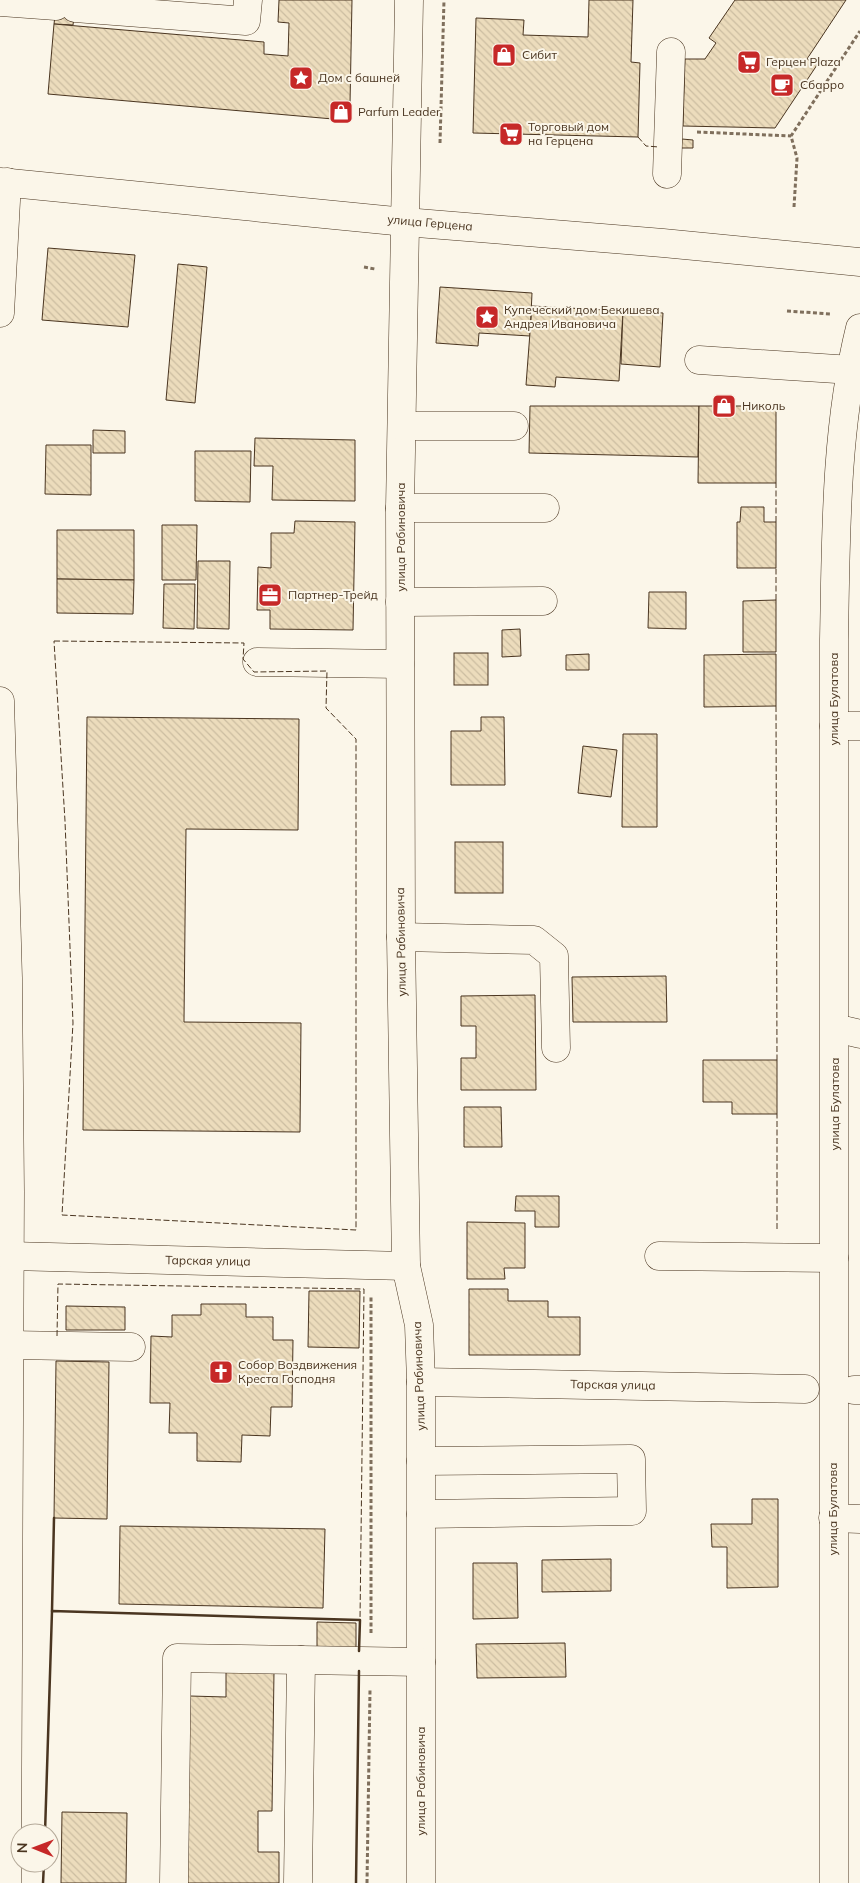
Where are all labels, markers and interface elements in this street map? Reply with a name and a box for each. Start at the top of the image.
shop icon: Сибит [491,42,517,68]
place label: Сибит [522,47,557,62]
supermarket icon: Герцен Plaza [736,49,762,75]
place label: Герцен Plaza [766,54,841,69]
place icon: Дом с башней [288,65,314,91]
place label: Дом с башней [318,70,400,85]
cafe icon: Сбарро [769,72,795,98]
place label: Сбарро [800,77,844,92]
shop icon: Parfum Leader [328,99,354,125]
place label: Parfum Leader [358,104,441,119]
place label: Торговый дом на Герцена [528,119,609,148]
supermarket icon: Торговый дом на Герцена [498,121,524,147]
street label: улица Герцена [387,211,473,234]
place label: Купеческий дом Бекишева Андрея Ивановича [504,302,660,331]
place icon: Купеческий дом Бекишева Андрея Ивановича [474,304,500,330]
shop icon: Николь [711,393,737,419]
place label: Николь [742,398,786,413]
street label: улица Рабиновича [393,482,408,592]
office icon: Партнер-Трейд [257,582,283,608]
place label: Партнер-Трейд [288,587,378,602]
street label: улица Булатова [826,652,841,746]
street label: улица Рабиновича [392,887,409,997]
street label: улица Булатова [827,1057,842,1151]
street label: Тарская улица [165,1252,251,1269]
street label: улица Рабиновича [409,1321,428,1431]
place label: Собор Воздвижения Креста Господня [238,1357,357,1386]
church icon: Собор Воздвижения Креста Господня [208,1359,234,1385]
street label: Тарская улица [570,1376,656,1393]
street label: улица Булатова [825,1462,840,1556]
street label: улица Рабиновича [413,1726,428,1836]
north arrow [10,1823,60,1873]
text: N [13,1842,31,1853]

